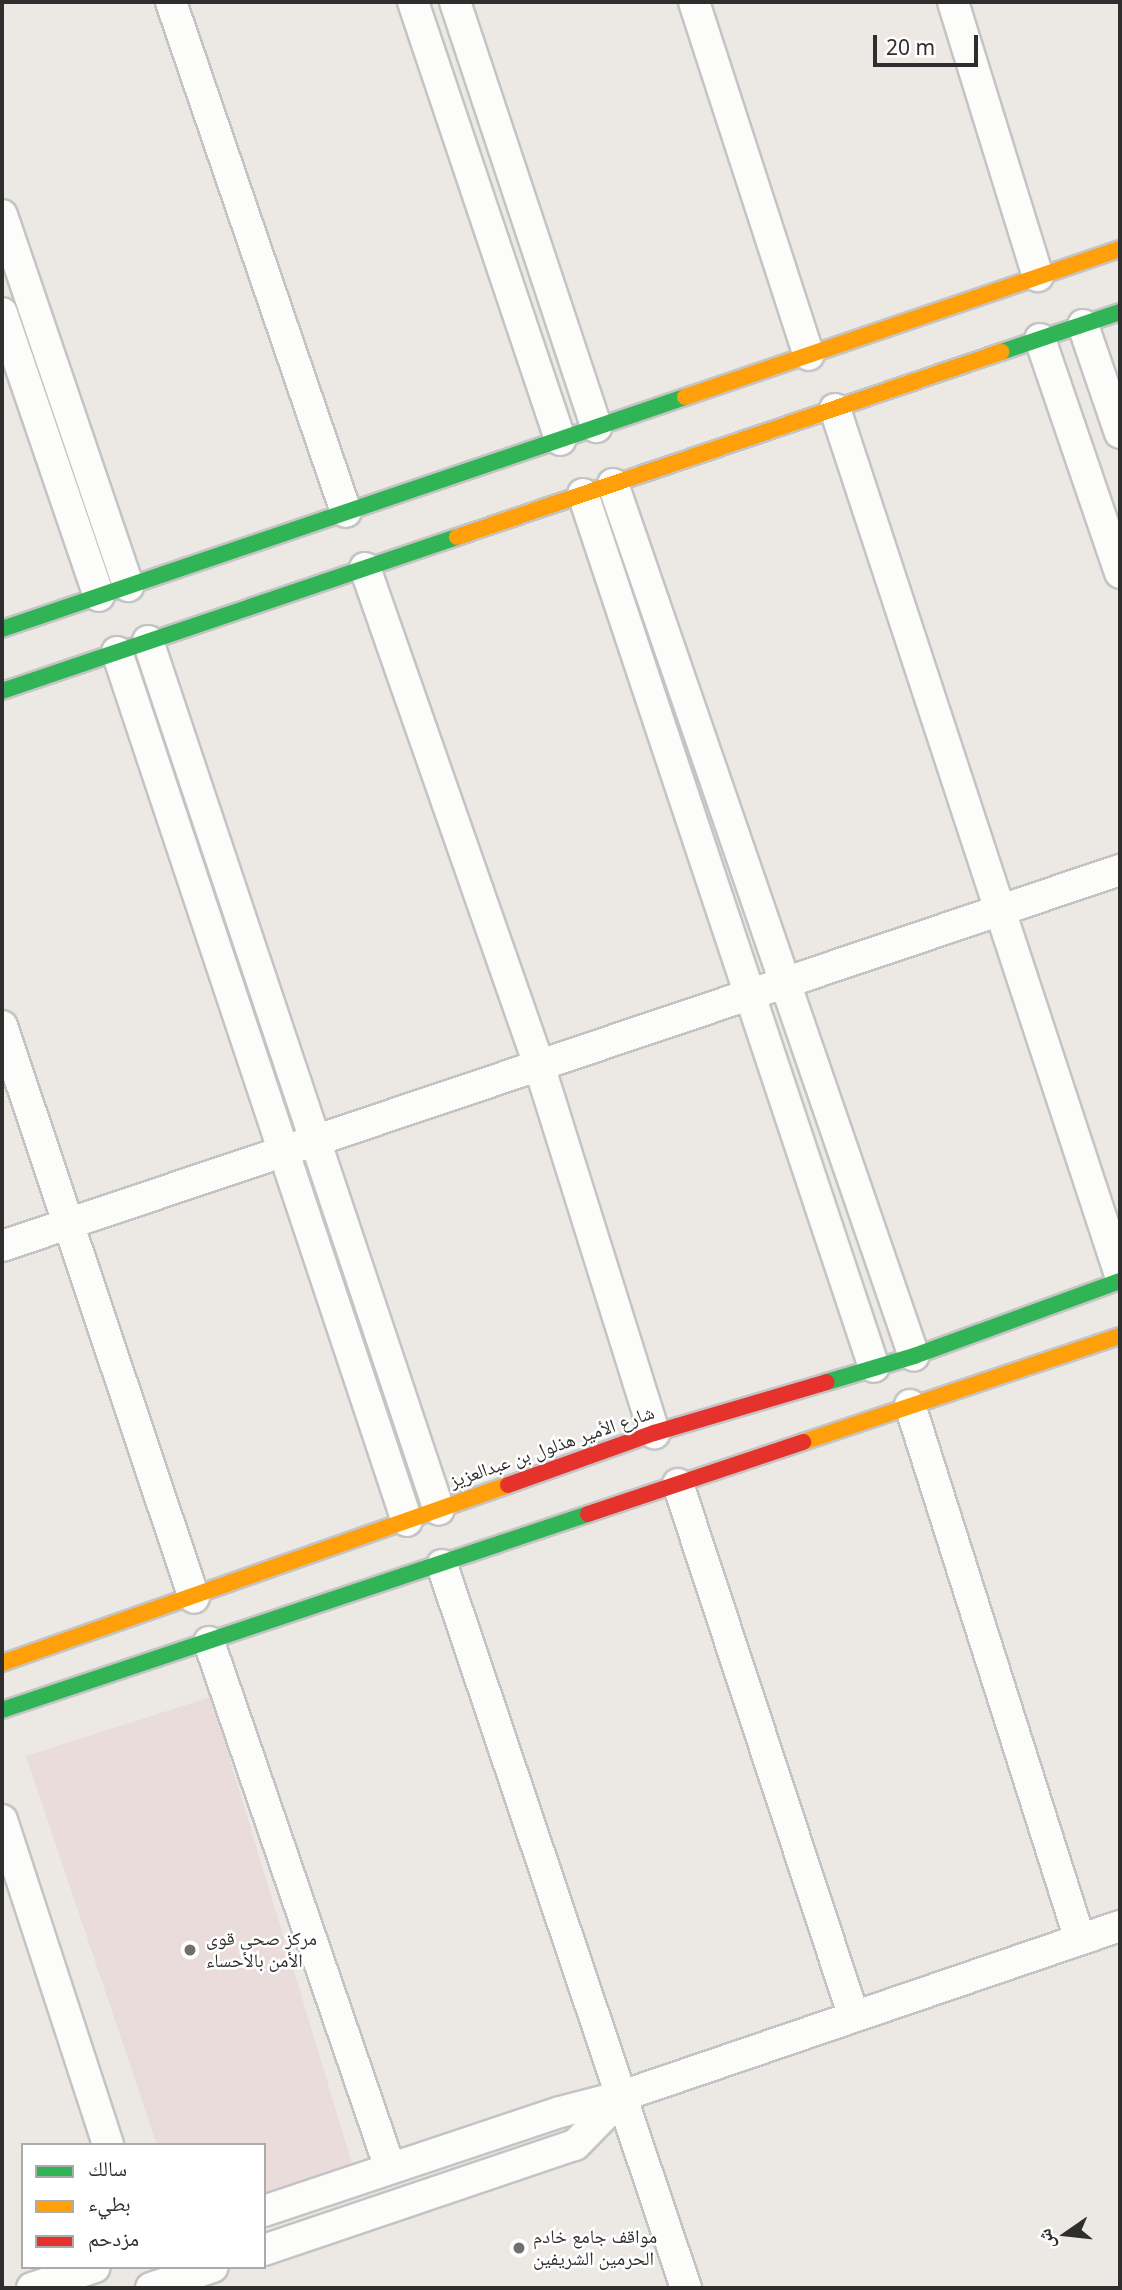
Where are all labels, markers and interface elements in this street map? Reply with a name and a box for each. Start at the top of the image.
scale bar [877,21,982,65]
text: 20 m [886,33,935,61]
street label: شارع الأمير هذلول بن عبدالعزيز [447,1401,657,1493]
place label: مركز صحي قوى الأمن بالأحساء [206,1928,317,1972]
marker: مركز صحي قوى الأمن بالأحساء [180,1940,200,1960]
legend [21,2143,266,2269]
text: سالك [88,2154,127,2182]
text: بطيء [88,2189,131,2217]
north arrow [1031,2199,1101,2269]
text: مزدحم [88,2224,139,2252]
place label: مواقف جامع خادم الحرمين الشريفين [533,2226,657,2270]
text: ش [1031,2226,1061,2252]
marker: مواقف جامع خادم الحرمين الشريفين [511,2240,527,2256]

